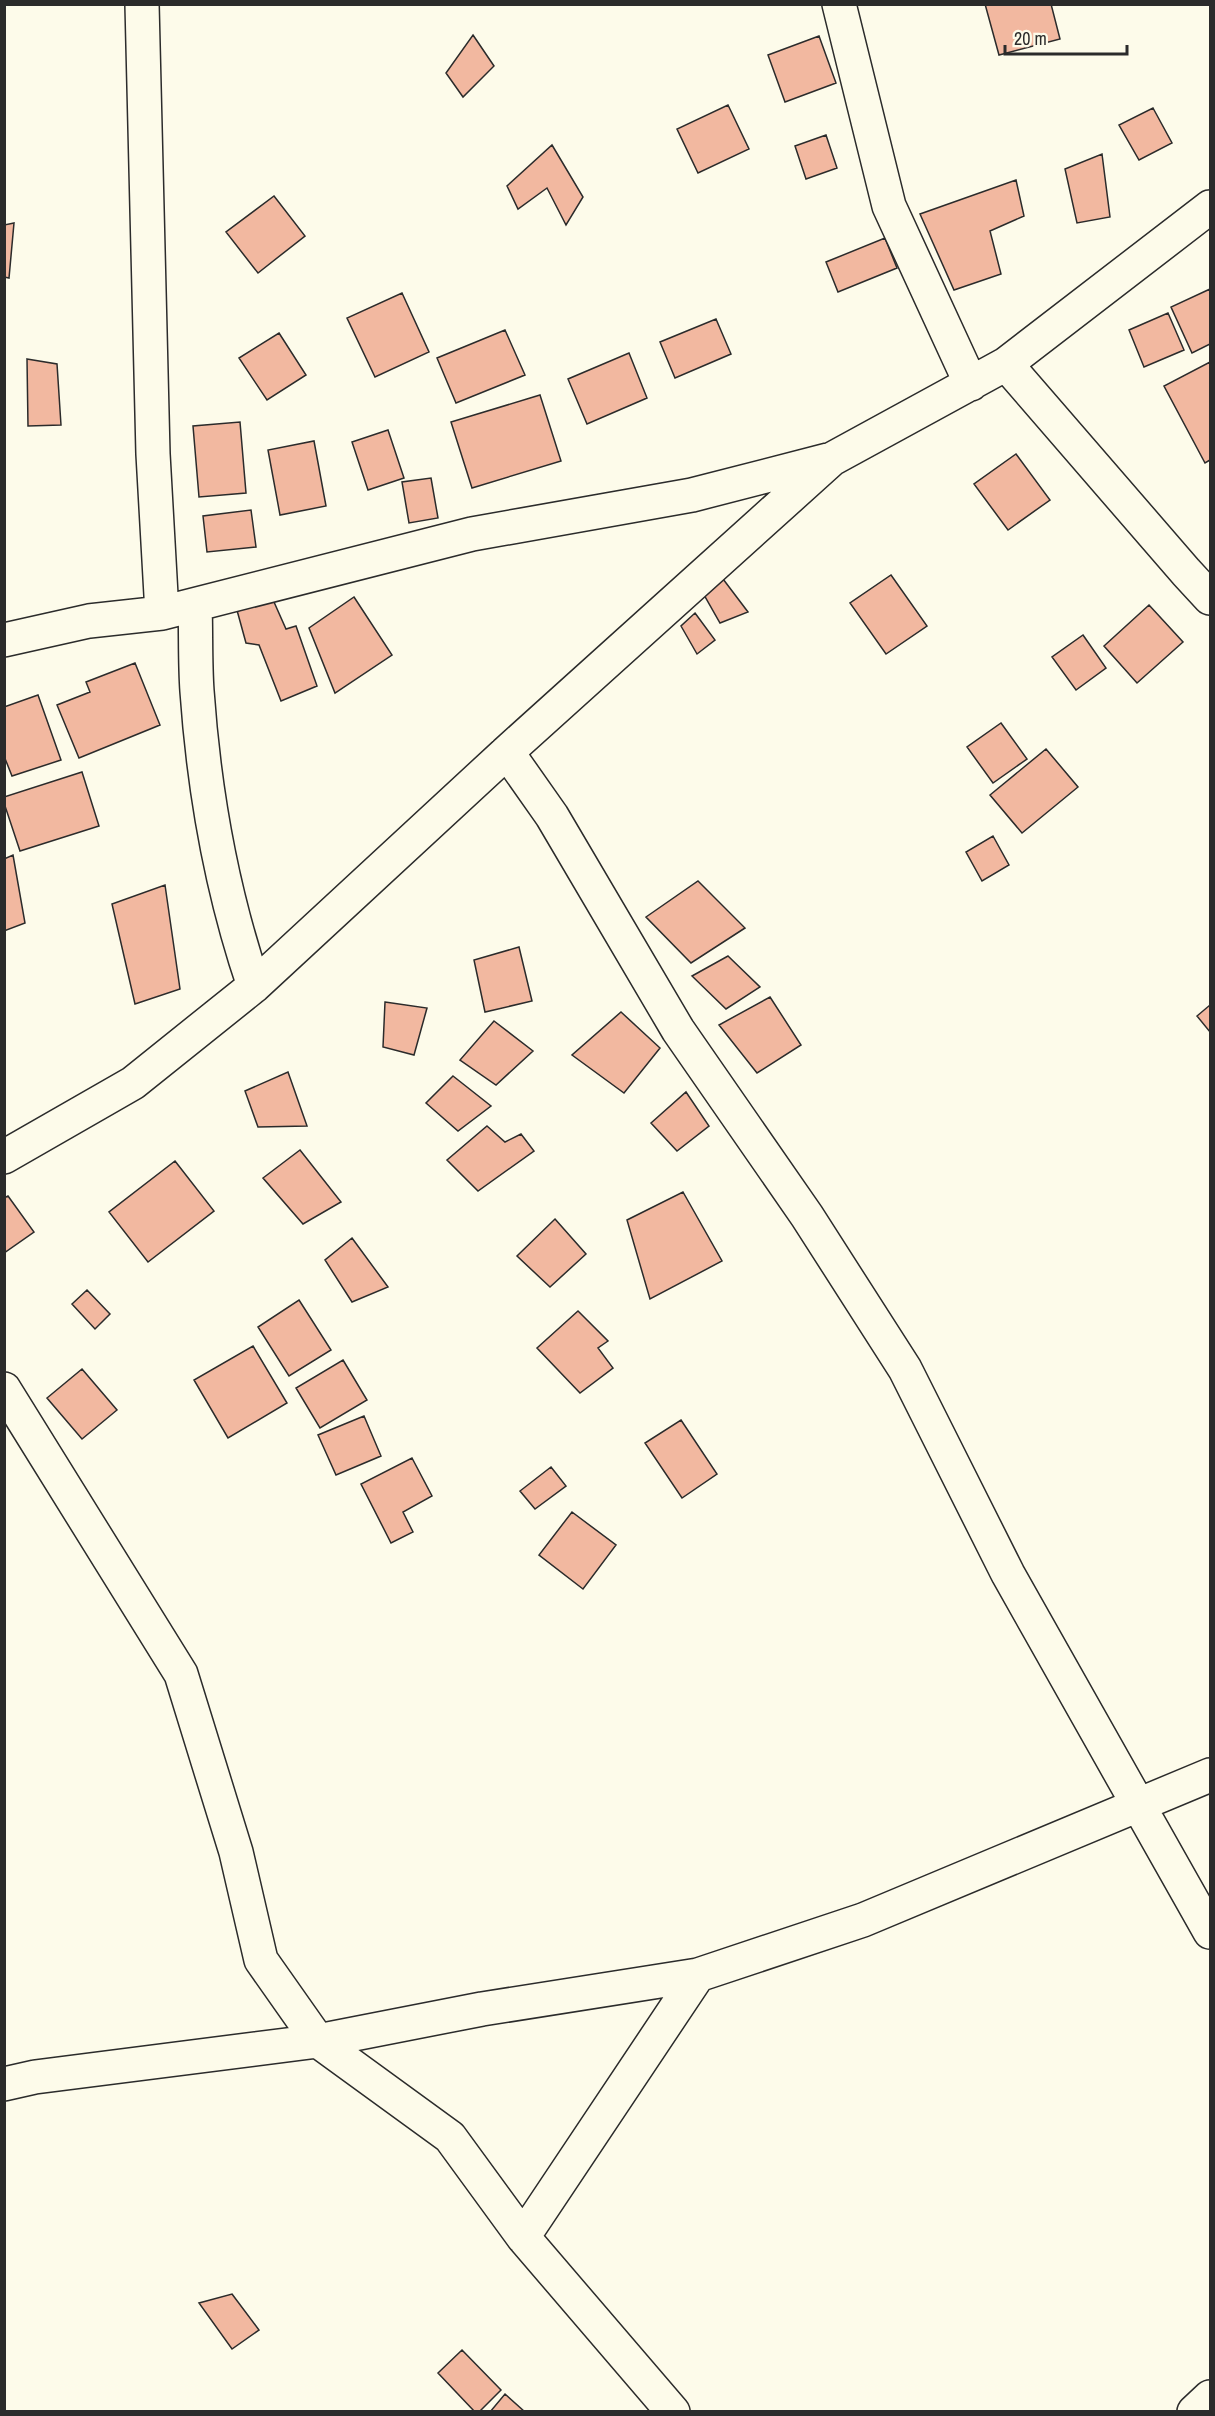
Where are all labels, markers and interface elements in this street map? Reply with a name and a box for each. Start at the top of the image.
scale bar [1005,18,1126,56]
text: 20 m [1014,26,1047,51]

